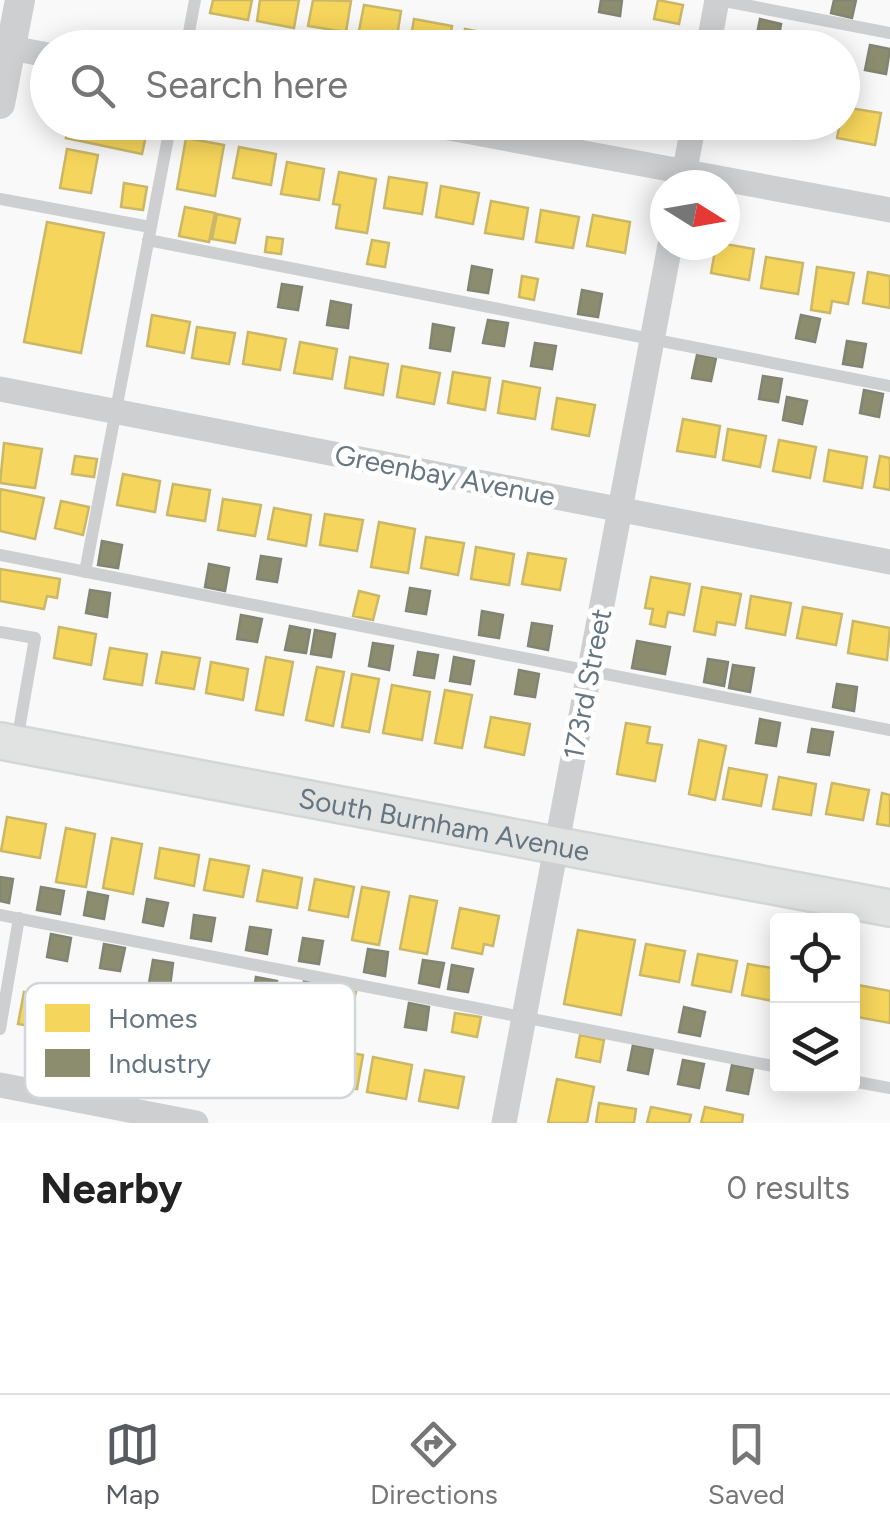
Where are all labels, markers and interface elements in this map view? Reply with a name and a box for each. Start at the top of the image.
search box [30,30,860,140]
icon: search [65,58,120,113]
text: Search here [145,62,348,108]
north arrow [650,170,740,260]
street label: Greenbay Avenue [332,437,558,513]
street label: 173rd Street [556,606,618,762]
street label: South Burnham Avenue [296,780,593,868]
map controls [770,913,860,1093]
button: locate [770,913,860,1003]
legend [25,983,355,1098]
text: Homes [108,1001,197,1035]
button: layers [770,1003,860,1093]
text: Industry [108,1046,211,1080]
text: Nearby [40,1163,182,1214]
text: 0 results [726,1169,850,1207]
tab: Map [105,1417,160,1511]
tab: Directions [370,1417,498,1511]
tab: Saved [708,1417,785,1511]

